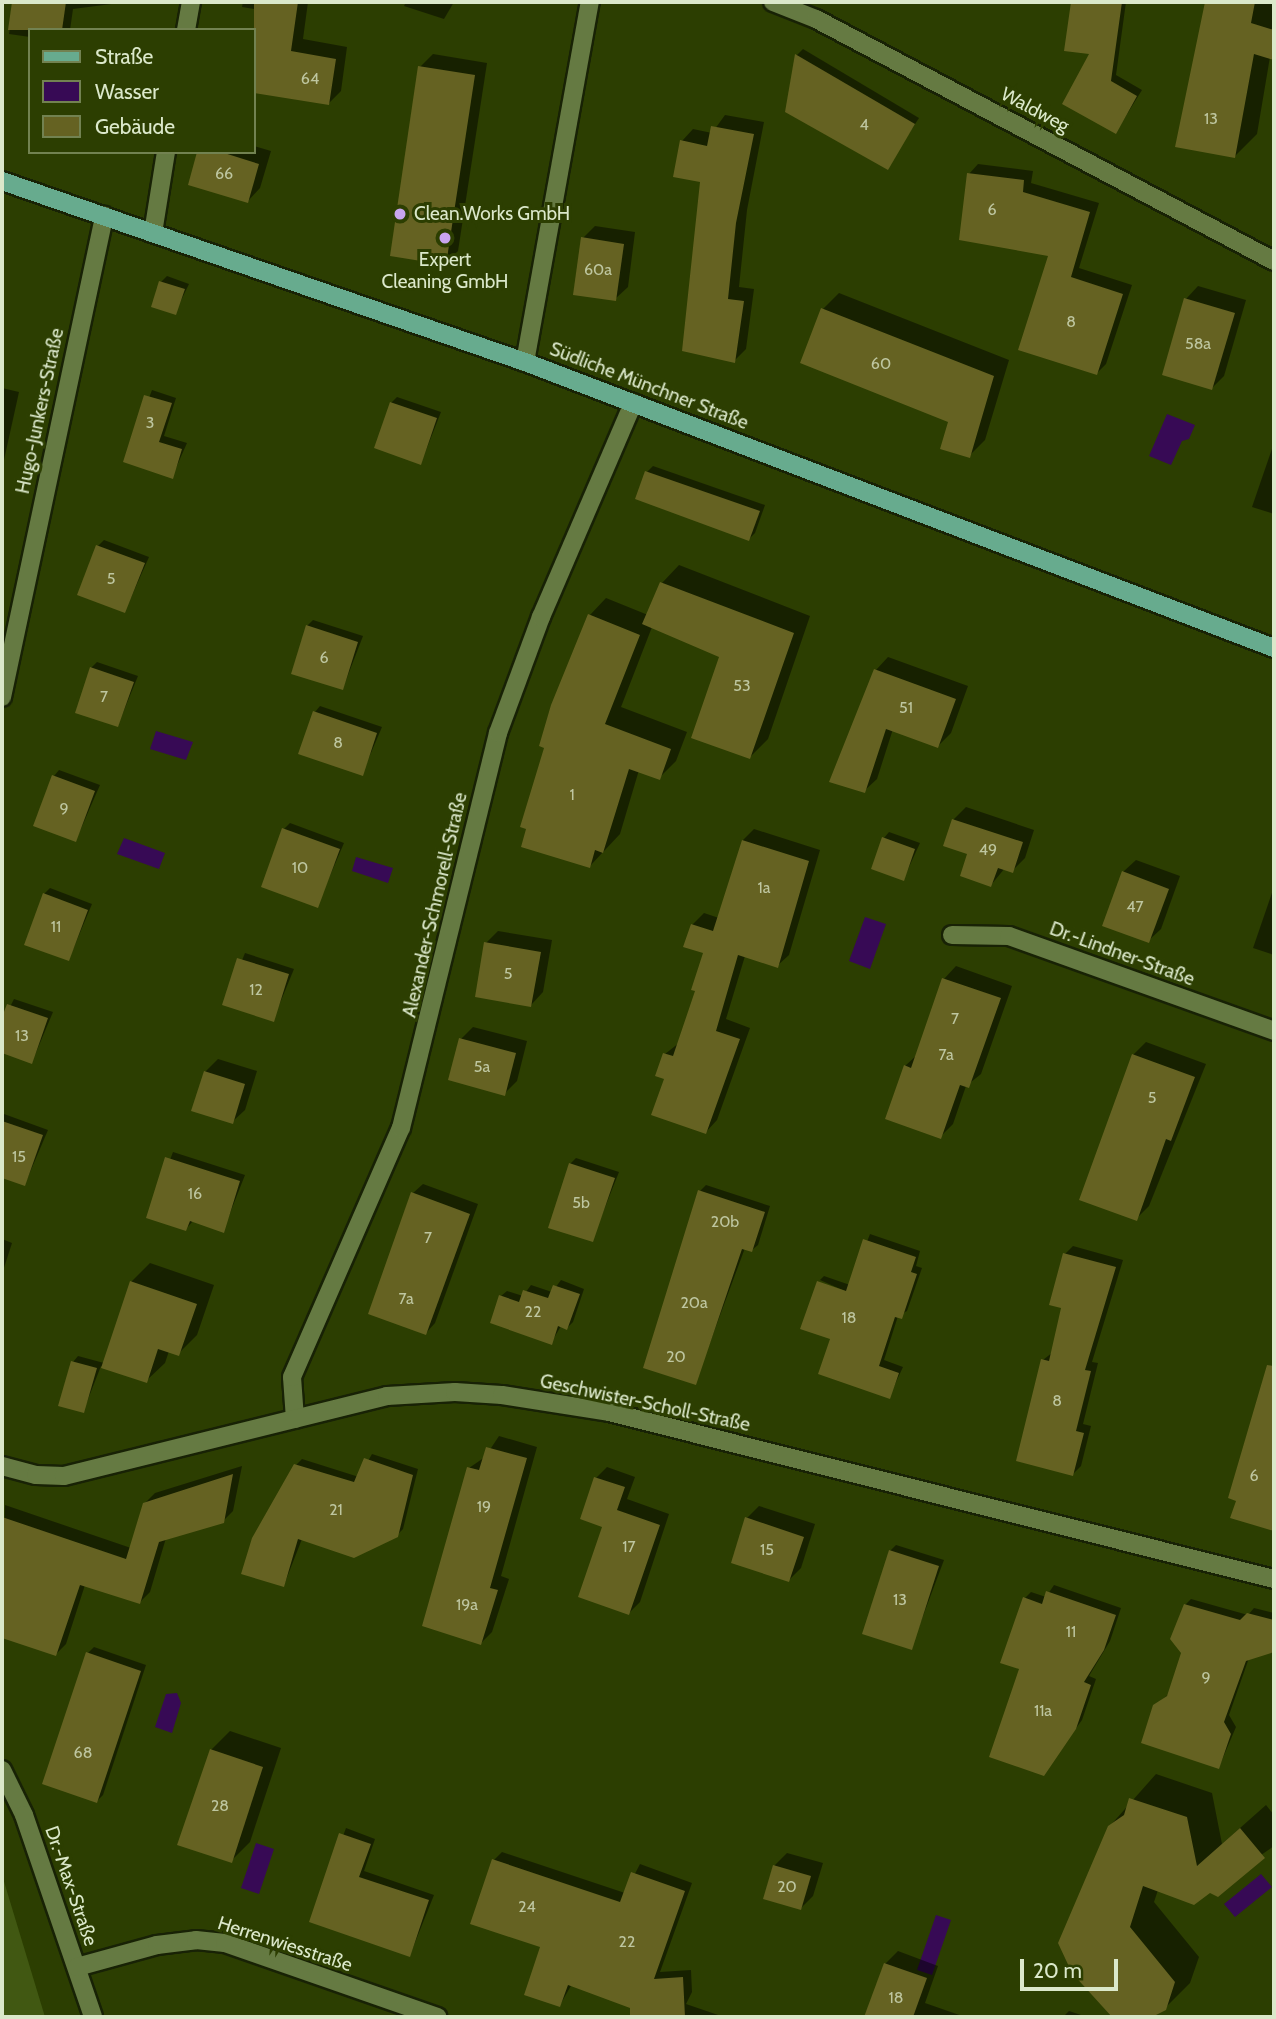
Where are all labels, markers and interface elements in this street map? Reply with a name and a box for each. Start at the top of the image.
legend [28,28,256,154]
text: Straße [95,44,153,69]
house number: 64 [301,69,319,89]
text: Wasser [95,79,159,104]
street label: Waldweg [997,83,1073,137]
house number: 13 [1204,109,1218,129]
text: Gebäude [95,114,175,139]
house number: 4 [859,115,869,135]
house number: 66 [215,164,233,184]
house number: 6 [987,200,997,220]
place label: Clean.Works GmbH [414,203,570,225]
marker: Clean.Works GmbH [392,206,408,222]
marker: Expert Cleaning GmbH [437,230,453,246]
place label: Expert Cleaning GmbH [382,249,508,293]
house number: 60a [584,260,612,280]
house number: 8 [1066,312,1076,332]
street label: Hugo-Junkers-Straße [11,326,69,496]
house number: 58a [1185,334,1211,354]
street label: Südliche Münchner Straße [546,338,752,434]
house number: 60 [871,354,891,374]
house number: 3 [146,413,154,433]
house number: 5 [107,569,115,589]
house number: 6 [319,648,329,668]
house number: 53 [733,676,751,696]
house number: 7 [100,687,108,707]
house number: 51 [899,698,913,718]
house number: 8 [333,733,343,753]
house number: 1 [569,785,575,805]
street label: Alexander-Schmorell-Straße [398,790,472,1020]
house number: 9 [59,799,69,819]
house number: 49 [979,840,997,860]
house number: 10 [292,858,308,878]
house number: 1a [758,878,770,898]
house number: 47 [1126,897,1144,917]
house number: 11 [51,917,61,937]
street label: Dr.-Lindner-Straße [1046,917,1198,991]
house number: 5 [504,964,512,984]
house number: 12 [249,980,263,1000]
house number: 7 [951,1009,959,1029]
house number: 13 [15,1026,29,1046]
house number: 7a [938,1045,954,1065]
house number: 5a [474,1057,490,1077]
house number: 5 [1148,1088,1156,1108]
house number: 15 [12,1147,26,1167]
house number: 16 [188,1184,202,1204]
house number: 5b [572,1193,590,1213]
house number: 20b [711,1212,739,1232]
house number: 7 [424,1228,432,1248]
house number: 7a [398,1289,414,1309]
house number: 20a [680,1293,708,1313]
house number: 22 [525,1302,541,1322]
house number: 18 [842,1308,856,1328]
house number: 20 [666,1347,686,1367]
street label: Geschwister-Scholl-Straße [538,1370,752,1436]
house number: 8 [1052,1391,1062,1411]
house number: 6 [1249,1466,1259,1486]
house number: 19 [477,1497,491,1517]
house number: 21 [329,1500,343,1520]
house number: 17 [622,1537,636,1557]
house number: 15 [760,1540,774,1560]
house number: 13 [893,1590,907,1610]
house number: 19a [456,1595,478,1615]
house number: 11 [1066,1622,1076,1642]
house number: 9 [1201,1668,1211,1688]
house number: 11a [1034,1701,1052,1721]
house number: 68 [74,1743,92,1763]
house number: 28 [211,1796,229,1816]
street label: Dr.-Max-Straße [40,1823,102,1949]
house number: 20 [777,1877,797,1897]
house number: 24 [518,1897,536,1917]
street label: Herrenwiesstraße [215,1912,355,1976]
house number: 22 [619,1932,635,1952]
scale bar [1024,1946,1122,1990]
text: 20 m [1033,1958,1082,1983]
house number: 18 [889,1988,903,2008]

